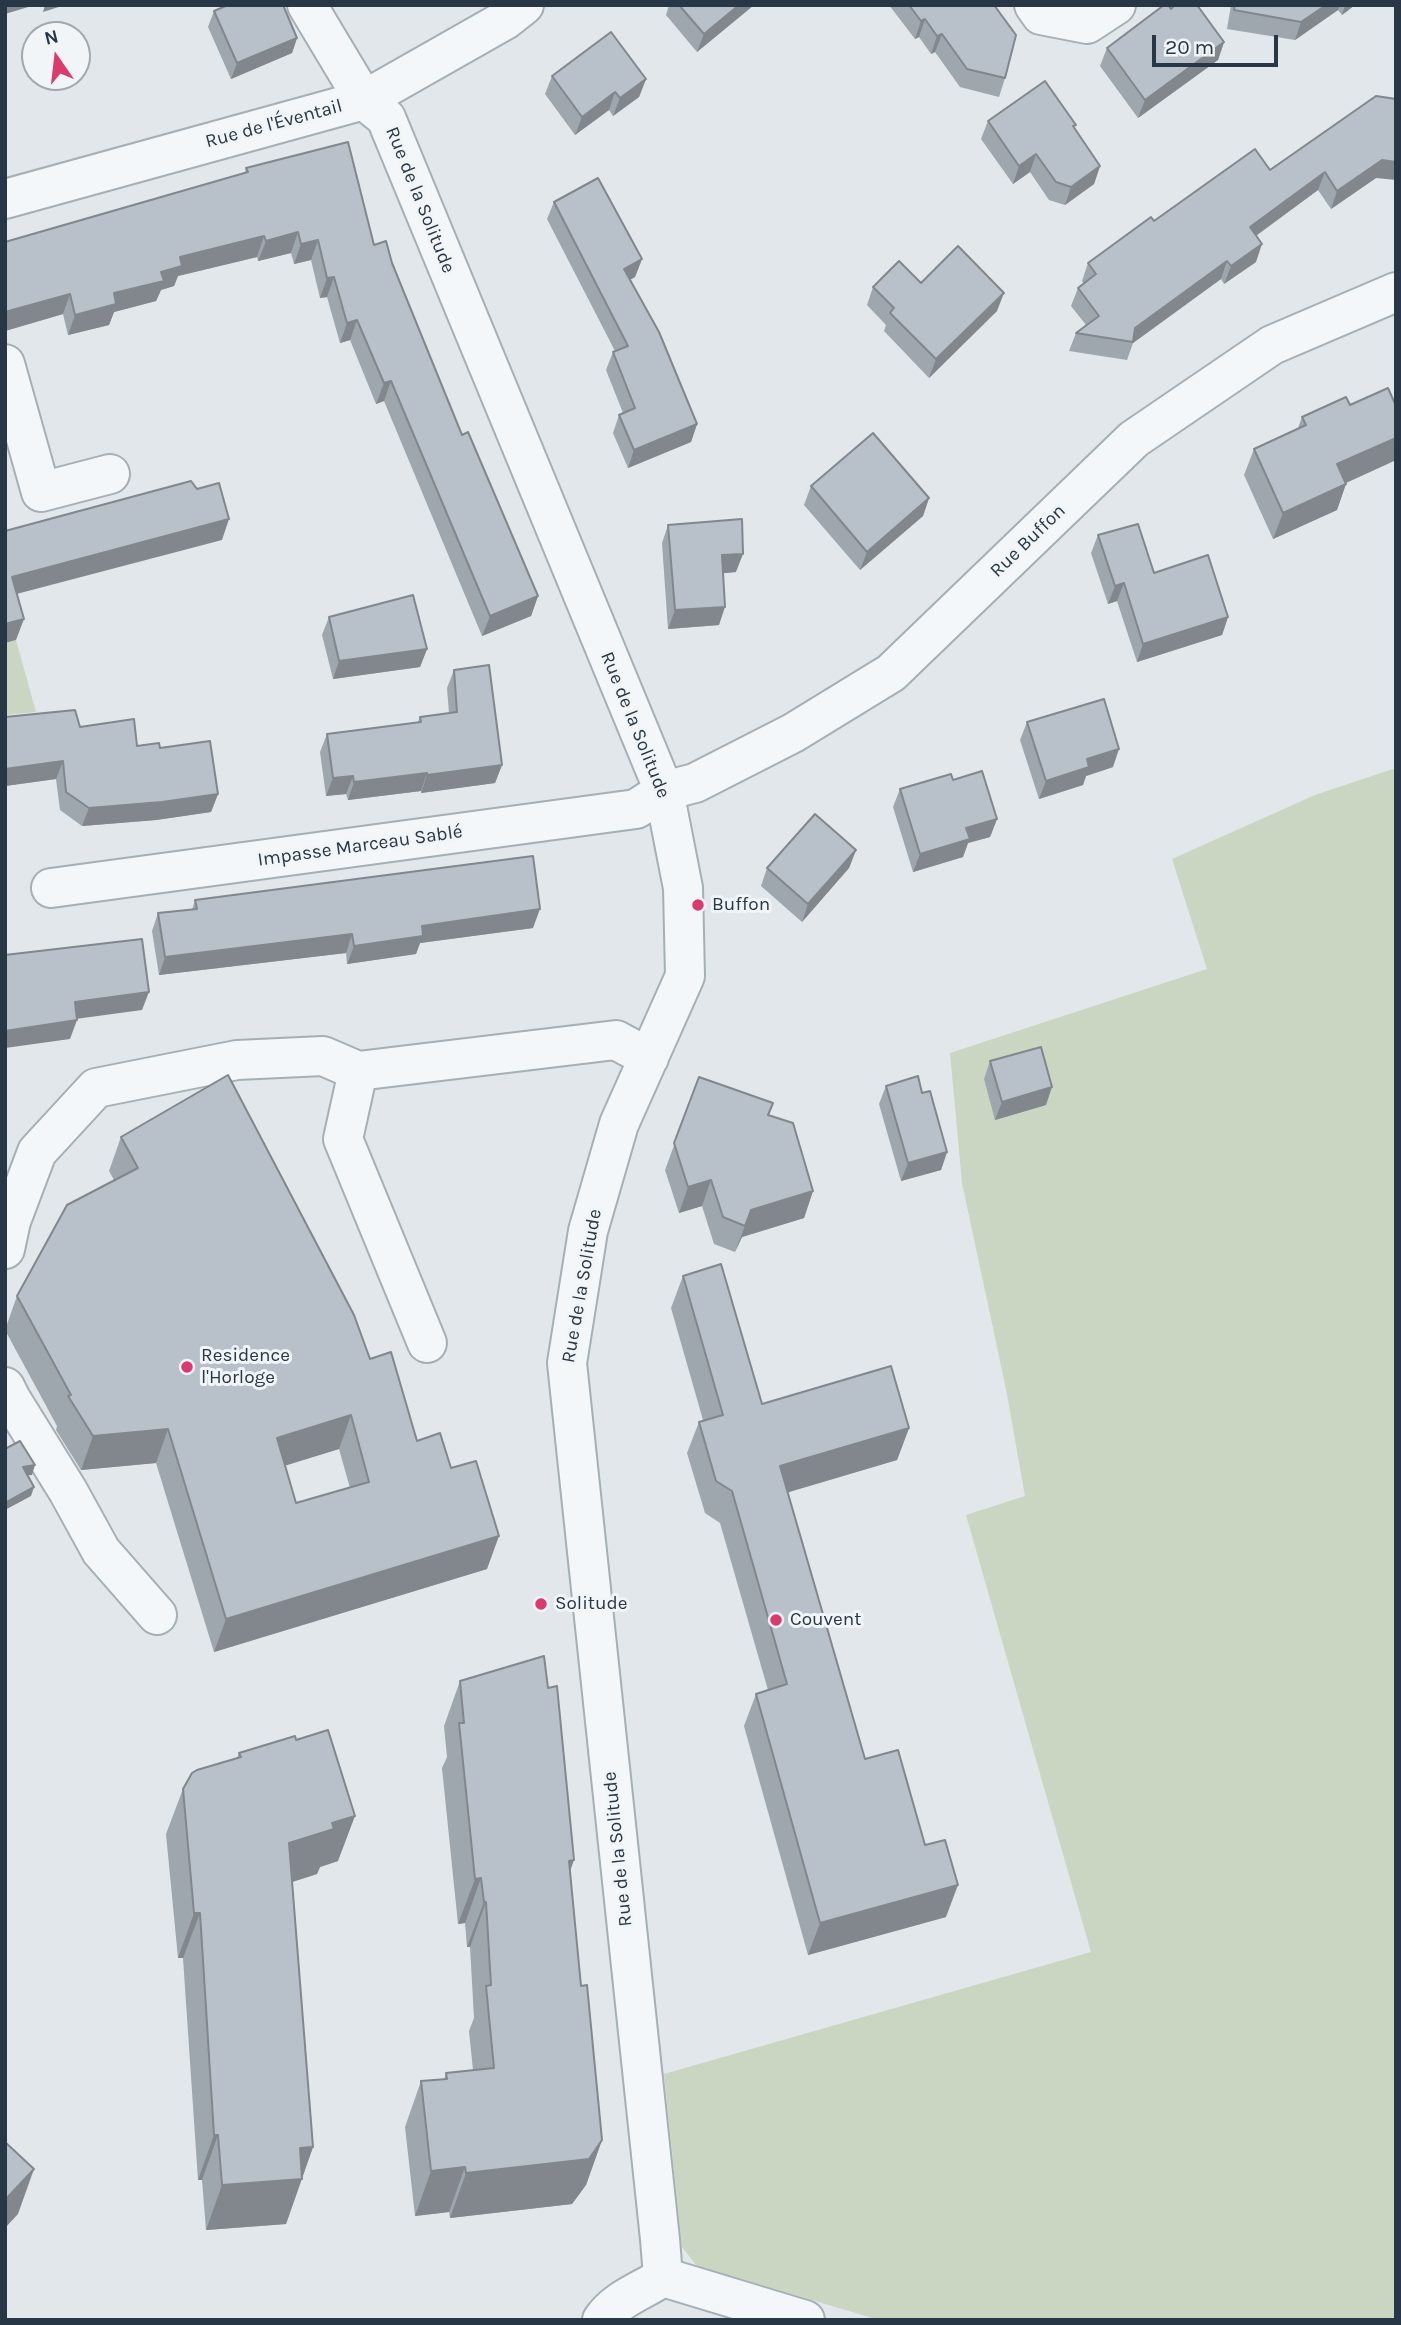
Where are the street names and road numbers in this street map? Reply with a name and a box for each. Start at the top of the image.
street label: Rue de l'Éventail [203,95,345,153]
street label: Rue de la Solitude [380,124,460,276]
street label: Rue Buffon [986,500,1070,582]
street label: Rue de la Solitude [595,649,675,801]
street label: Impasse Marceau Sablé [256,820,464,872]
street label: Rue de la Solitude [557,1207,607,1365]
street label: Rue de la Solitude [599,1770,637,1928]

